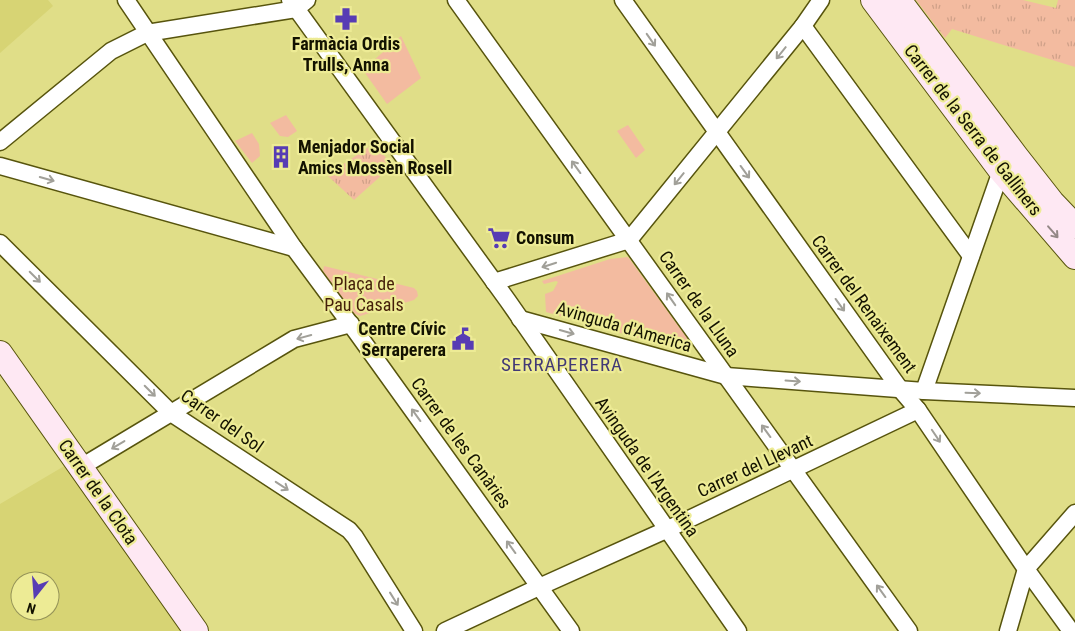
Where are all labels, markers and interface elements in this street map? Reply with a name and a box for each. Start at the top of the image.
pharmacy icon: Farmàcia Ordis Trulls, Anna [333,6,359,32]
place label: Farmàcia Ordis Trulls, Anna [292,33,400,75]
one-way arrow [646,33,656,47]
street label: Carrer de la Serra de Galliners [900,40,1047,219]
one-way arrow [775,46,787,59]
place label: Menjador Social Amics Mossèn Rosell [298,136,452,178]
building icon: Menjador Social Amics Mossèn Rosell [268,144,294,170]
one-way arrow [571,161,582,174]
one-way arrow [740,165,750,179]
one-way arrow [673,172,684,185]
one-way arrow [39,174,55,184]
supermarket icon: Consum [486,225,512,251]
one-way arrow [1048,225,1059,238]
place label: Consum [516,227,574,248]
street label: Carrer del Renaixement [807,231,921,377]
street label: Carrer de la Lluna [655,247,744,361]
one-way arrow [542,261,558,271]
one-way arrow [28,271,41,283]
park label: Plaça de Pau Casals [324,273,404,315]
one-way arrow [666,292,676,306]
street label: Avinguda d'America [554,297,694,356]
one-way arrow [835,297,845,311]
place label: Centre Cívic Serraperera [358,318,446,360]
public building icon: Centre Cívic Serraperera [450,326,476,352]
one-way arrow [559,327,575,337]
one-way arrow [296,332,312,342]
district label: SERRAPERERA [501,353,623,376]
street label: Carrer de les Canàries [407,373,516,512]
one-way arrow [785,376,801,386]
one-way arrow [144,385,156,397]
street label: Carrer del Sol [177,385,268,457]
one-way arrow [965,389,981,398]
street label: Avinguda de l'Argentina [591,393,704,541]
one-way arrow [411,408,421,422]
one-way arrow [760,425,771,438]
one-way arrow [931,428,941,442]
street label: Carrer del Llevant [694,430,816,501]
street label: Carrer de la Clota [54,435,142,548]
one-way arrow [112,440,126,450]
one-way arrow [275,480,289,491]
one-way arrow [506,540,516,554]
north arrow [10,571,60,621]
one-way arrow [876,585,886,599]
one-way arrow [389,591,399,605]
text: N [25,600,38,617]

